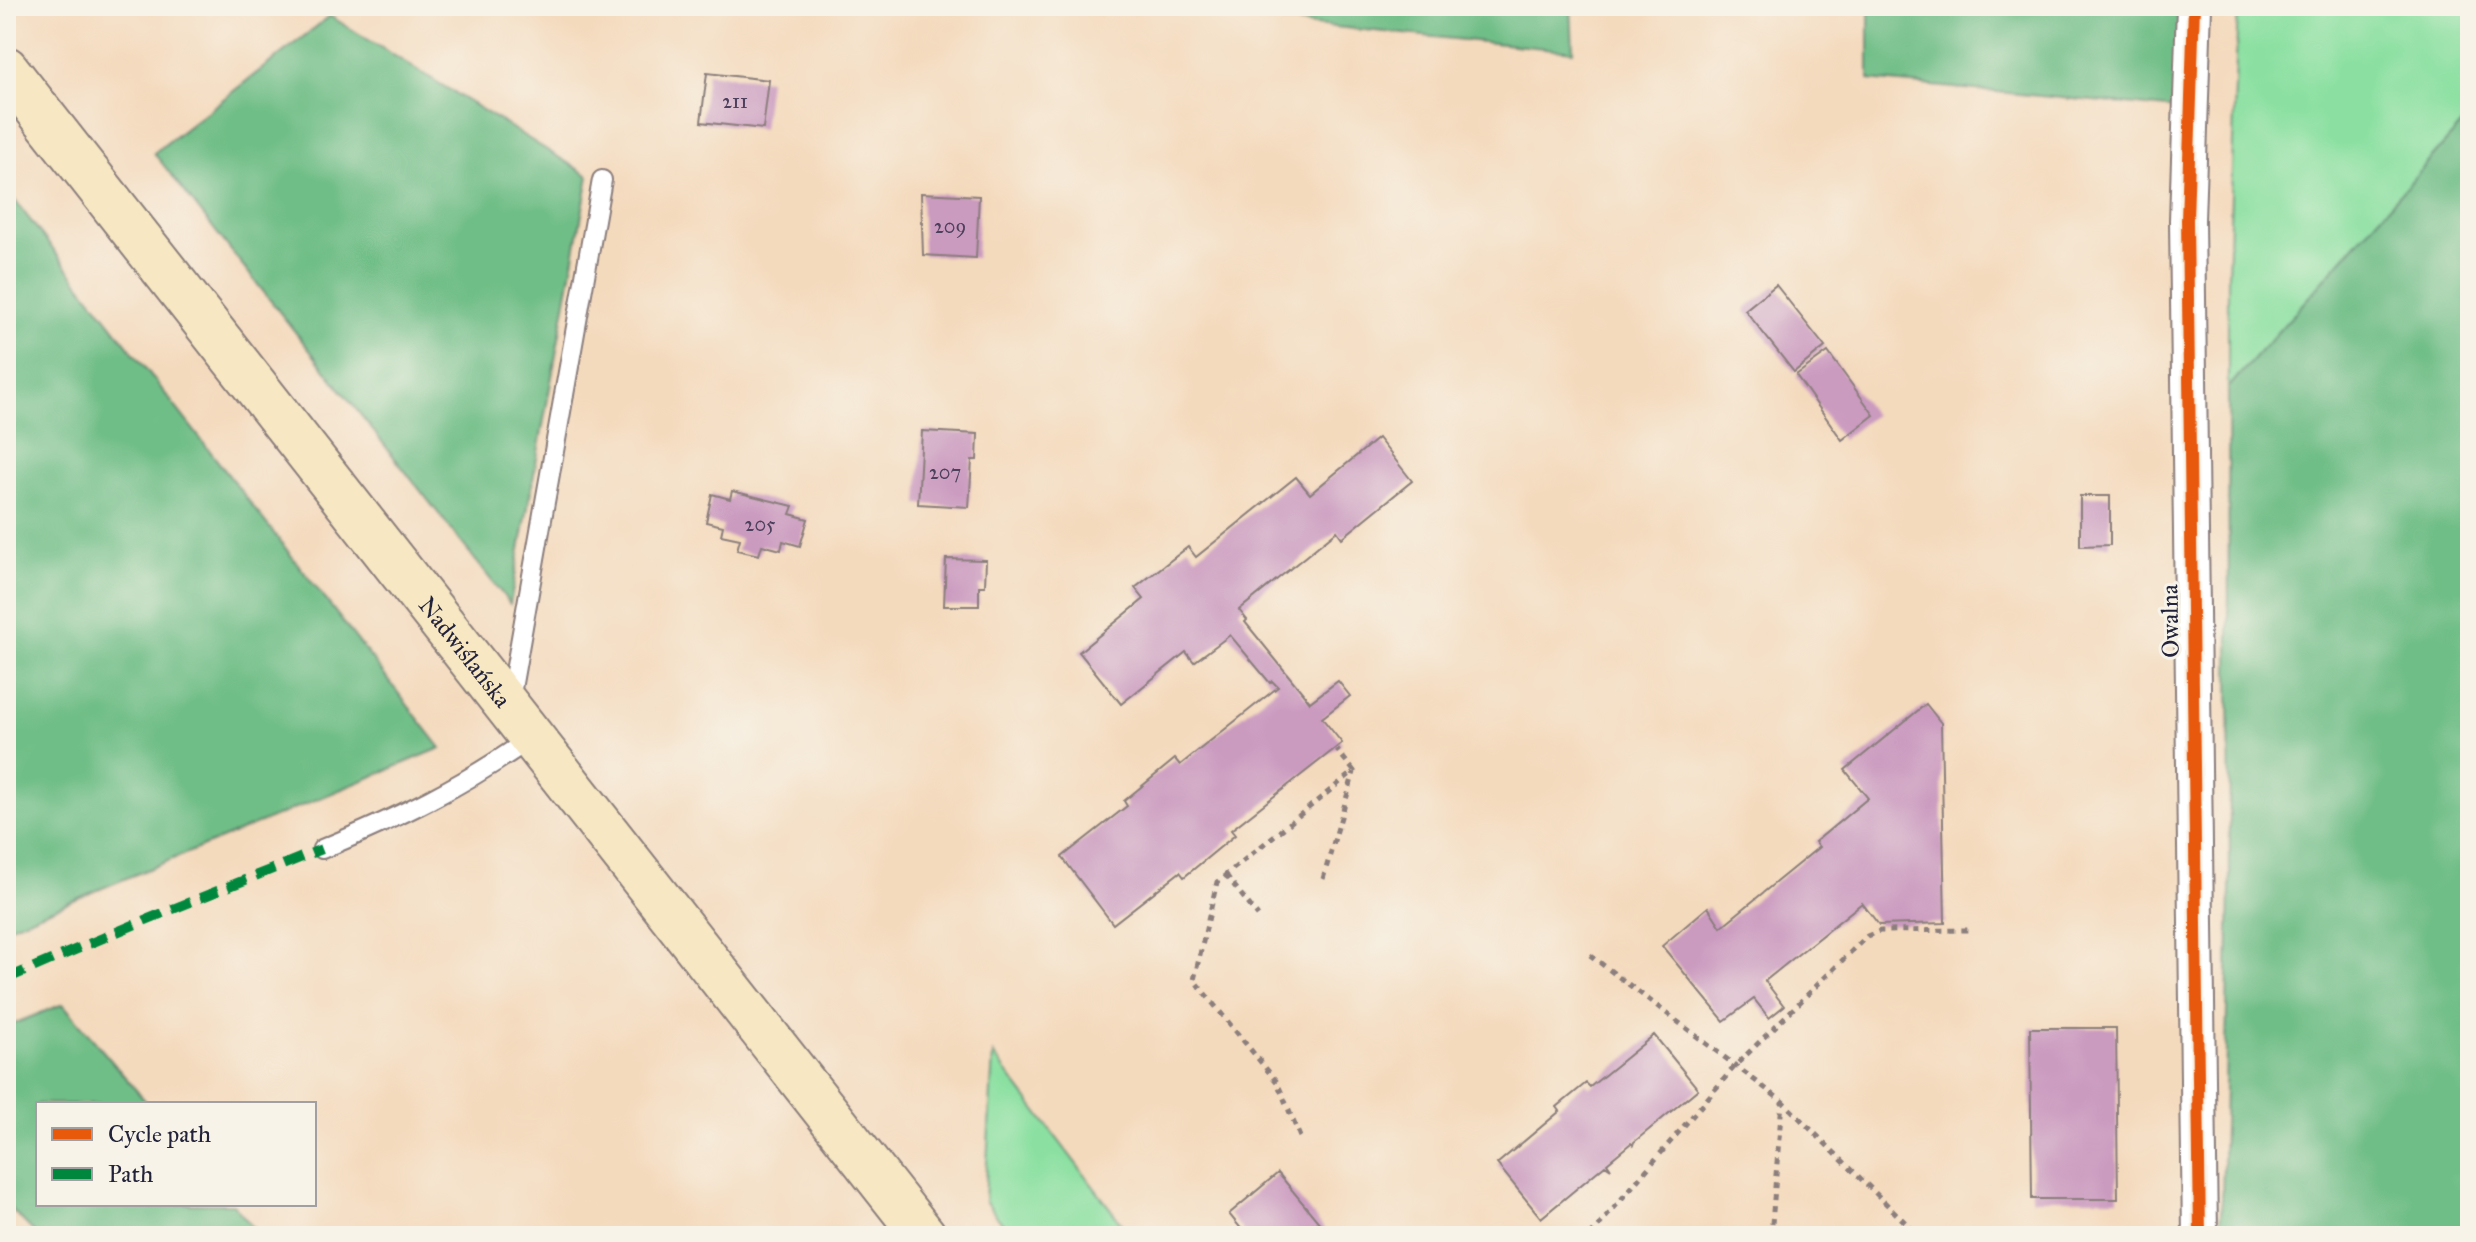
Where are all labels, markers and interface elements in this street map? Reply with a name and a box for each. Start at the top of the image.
house number: 211 [722,89,748,113]
house number: 209 [934,214,966,238]
house number: 207 [929,460,961,484]
house number: 205 [745,512,775,536]
street label: Owalna [2154,583,2186,658]
street label: Nadwiślańska [412,591,518,714]
legend [36,1102,316,1206]
text: Cycle path [108,1119,211,1149]
text: Path [108,1159,153,1189]

